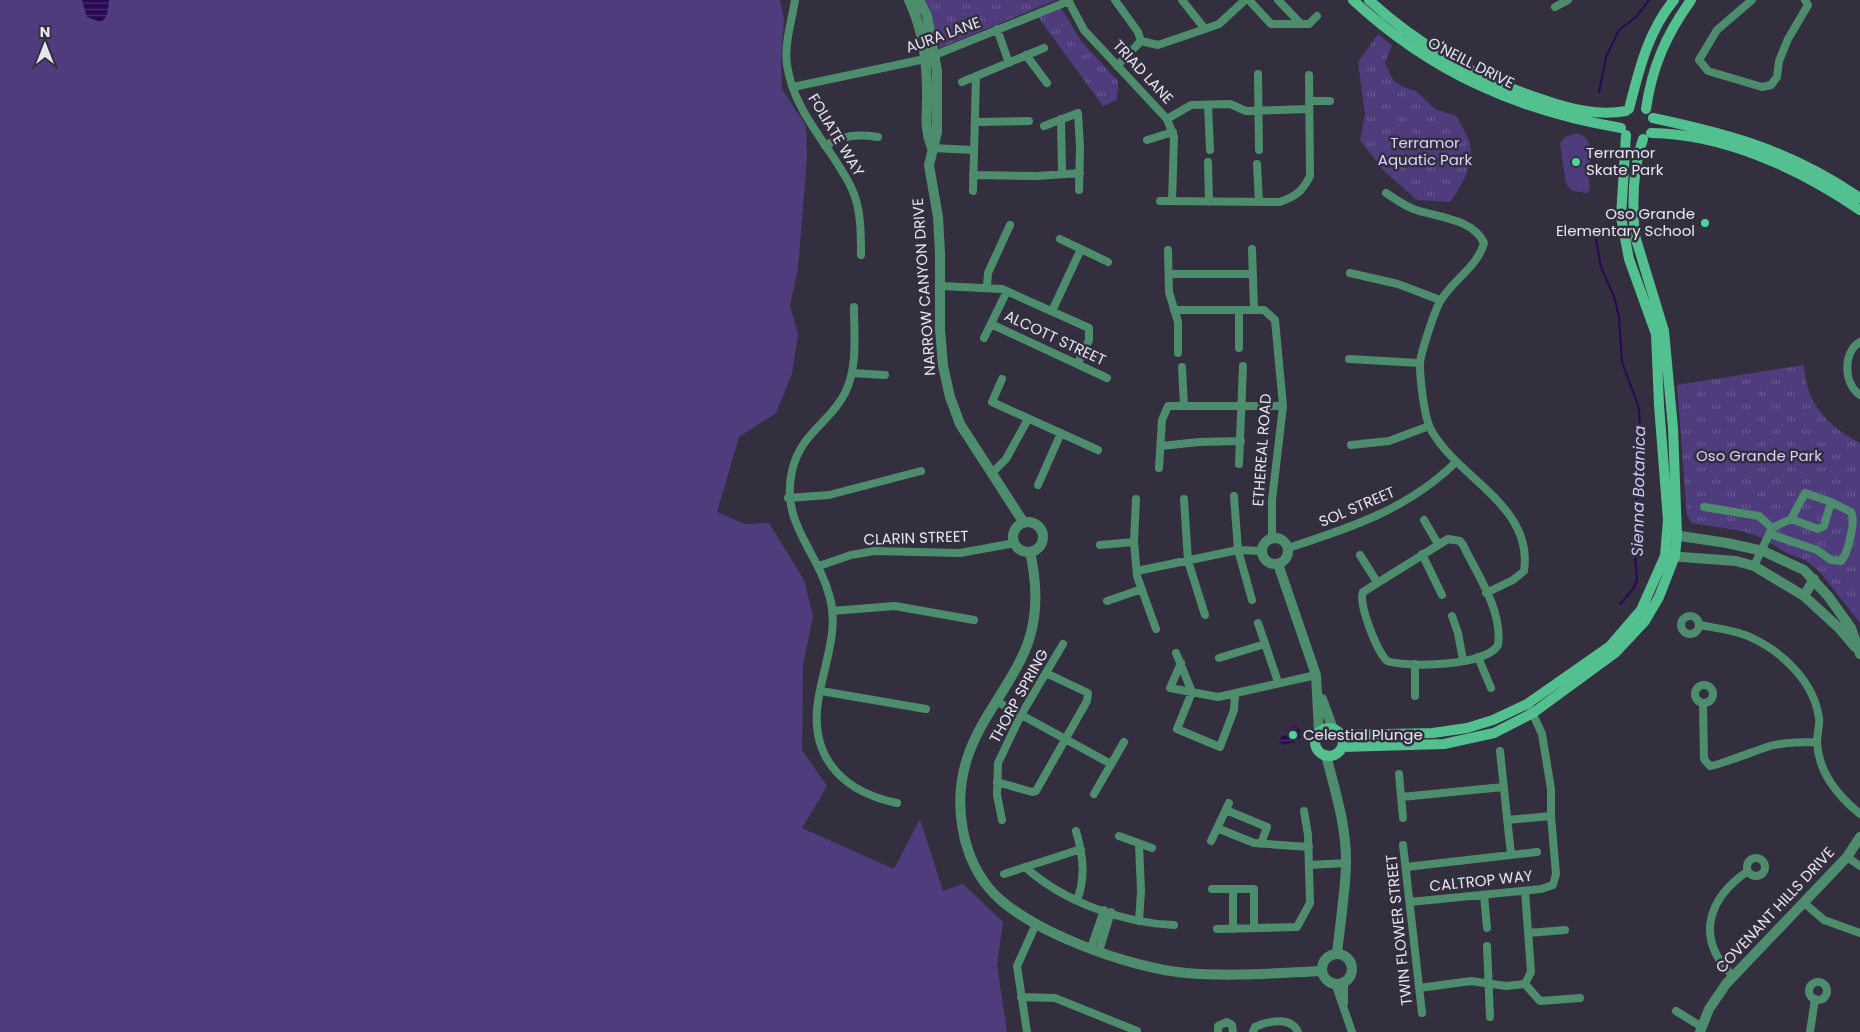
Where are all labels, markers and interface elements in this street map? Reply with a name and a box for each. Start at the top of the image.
street label: AURA LANE [902,11,983,58]
north arrow [20,20,70,70]
text: N [40,22,50,42]
street label: O'NEILL DRIVE [1424,32,1518,93]
street label: TRIAD LANE [1108,35,1178,108]
street label: FOLIATE WAY [803,89,869,180]
park label: Terramor Aquatic Park [1378,132,1472,170]
place label: Terramor Skate Park [1586,142,1664,180]
marker: Terramor Skate Park [1570,156,1582,168]
street label: NARROW CANYON DRIVE [907,198,940,377]
place label: Oso Grande Elementary School [1556,203,1695,241]
marker: Oso Grande Elementary School [1699,217,1711,229]
street label: ALCOTT STREET [1001,305,1109,370]
street label: ETHEREAL ROAD [1247,393,1276,507]
water label: Sienna Botanica [1626,425,1651,557]
park label: Oso Grande Park [1696,445,1822,466]
street label: SOL STREET [1316,481,1398,532]
street label: CLARIN STREET [863,525,969,550]
street label: THORP SPRING [984,645,1053,747]
place label: Celestial Plunge [1303,724,1423,745]
marker: Celestial Plunge [1287,729,1299,741]
street label: COVENANT HILLS DRIVE [1710,842,1839,977]
street label: TWIN FLOWER STREET [1380,853,1417,1007]
street label: CALTROP WAY [1428,865,1534,896]

